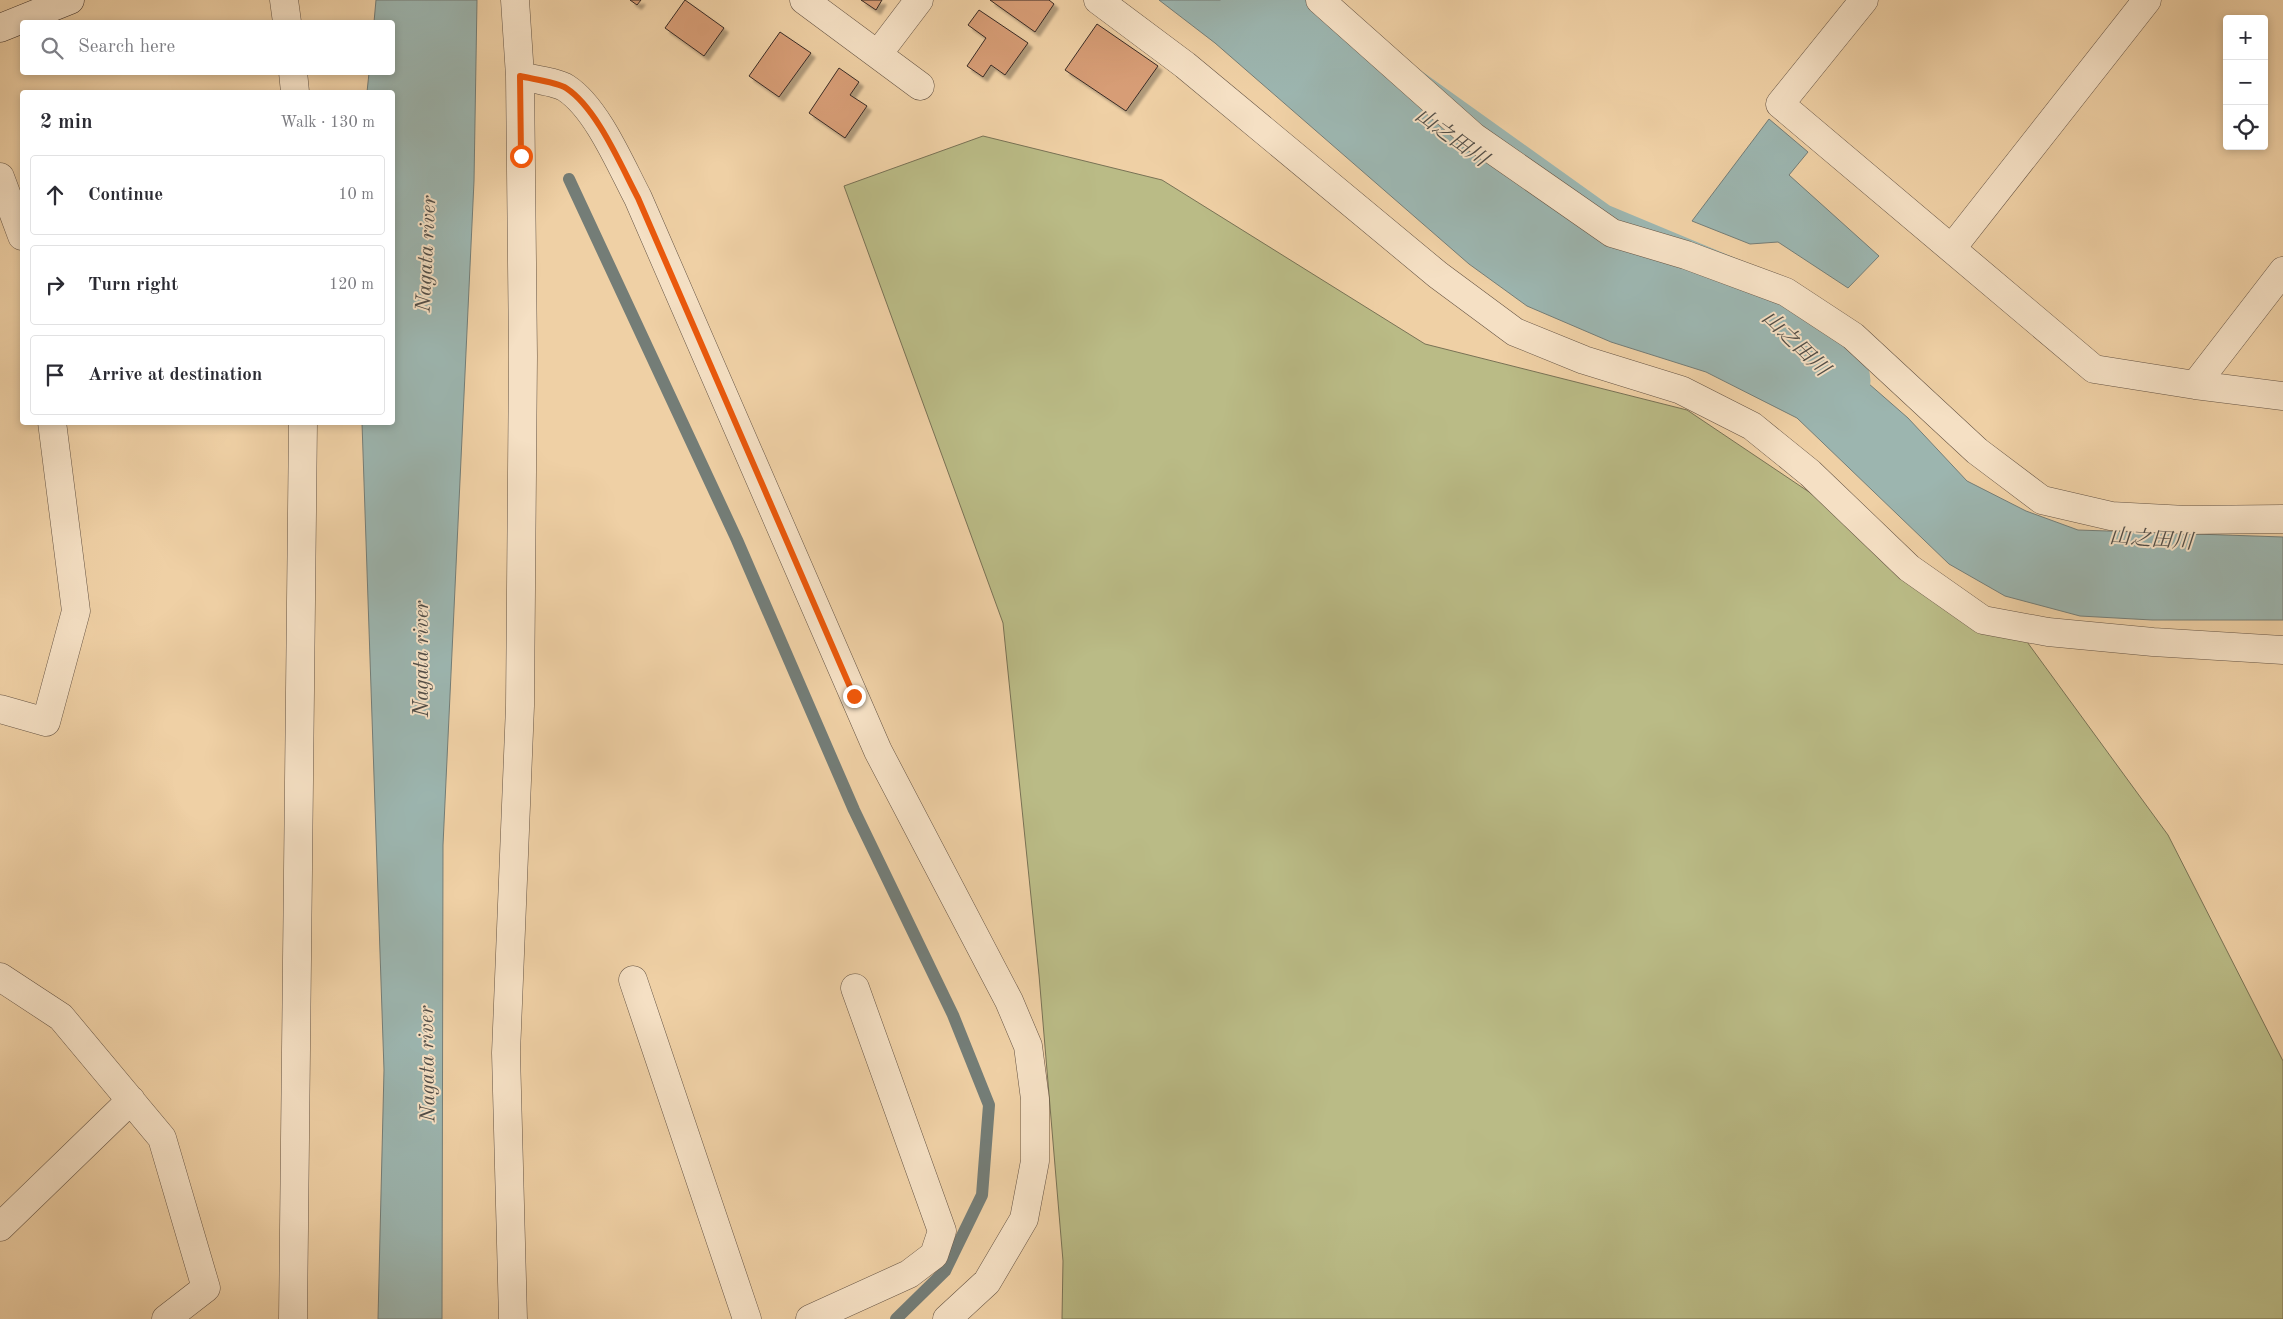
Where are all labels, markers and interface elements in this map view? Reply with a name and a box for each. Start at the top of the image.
map controls [2223,15,2268,150]
button: + [2223,15,2268,60]
search box [20,20,395,75]
icon: search [38,34,66,62]
text: Search here [78,38,175,57]
button: − [2223,60,2268,105]
water label: 山之田川 [1411,103,1494,172]
button: locate [2223,105,2268,150]
text: 2 min [40,112,93,133]
text: Walk · 130 m [280,115,375,131]
route start [510,145,533,168]
icon: ahead [41,181,69,209]
text: Continue [88,186,163,205]
text: 10 m [338,187,374,203]
water label: Nagata river [413,194,441,314]
icon: right [41,271,69,299]
text: Turn right [88,276,178,295]
text: 120 m [329,277,374,293]
water label: 山之田川 [1757,306,1835,382]
icon: arrive [41,361,69,389]
text: Arrive at destination [88,366,262,385]
water label: 山之田川 [2108,525,2196,554]
water label: Nagata river [412,600,433,718]
route end [843,685,866,708]
water label: Nagata river [416,1005,440,1123]

